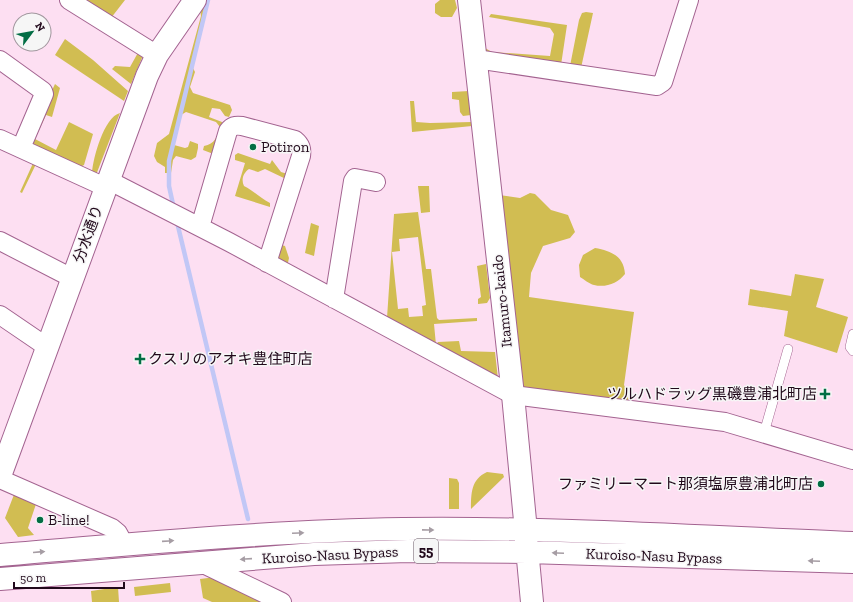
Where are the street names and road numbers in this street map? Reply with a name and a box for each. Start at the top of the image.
street label: 分水通り [69,203,107,265]
street label: Itamuro-kaido [488,254,516,348]
road number: 55 [414,539,438,563]
street label: Kuroiso-Nasu Bypass [261,542,399,568]
street label: Kuroiso-Nasu Bypass [585,545,723,567]

